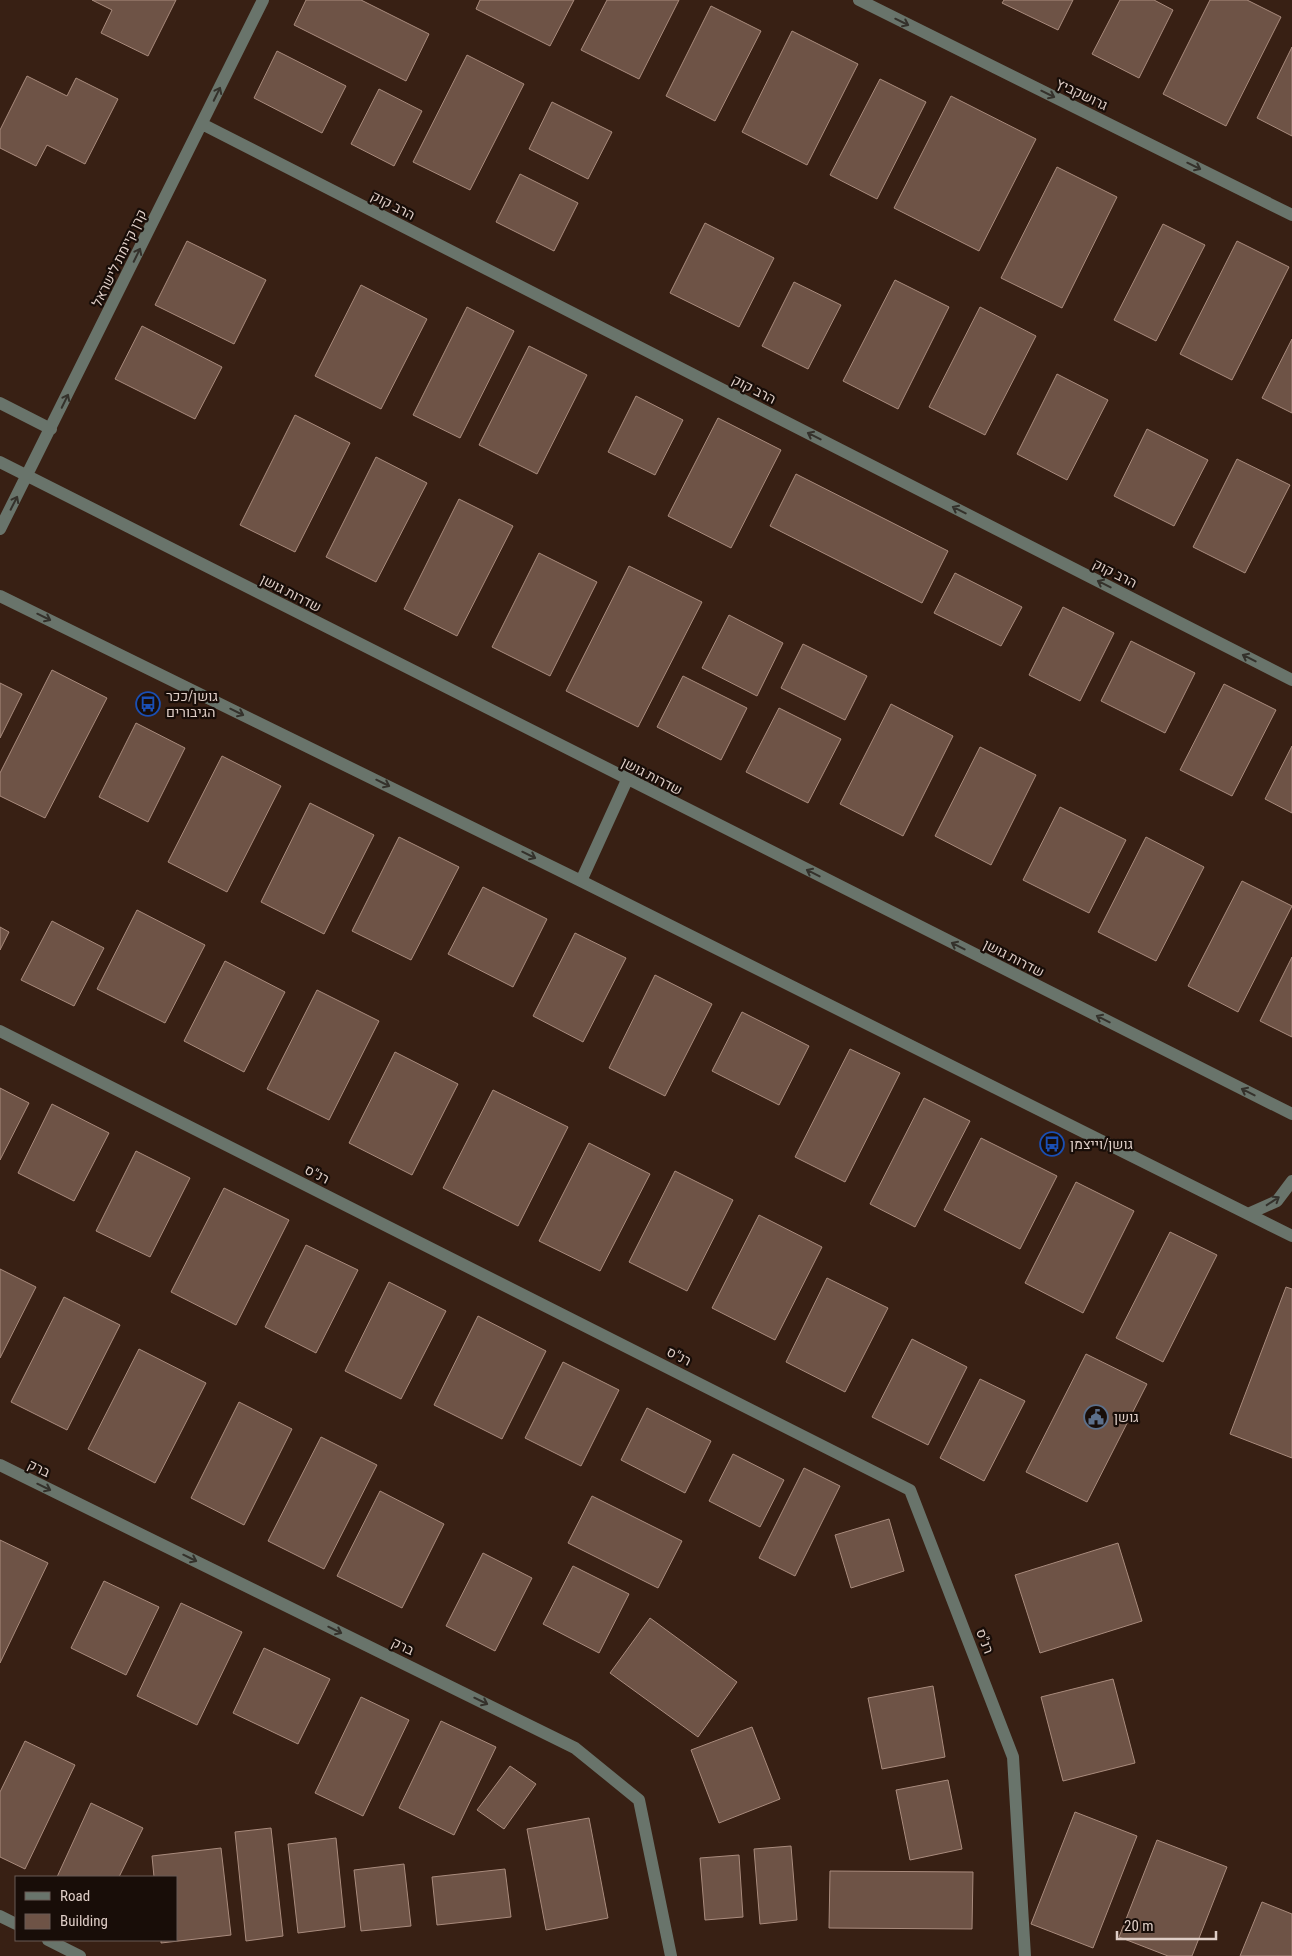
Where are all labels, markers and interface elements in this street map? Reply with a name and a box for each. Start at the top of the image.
one-way arrow [895,17,910,27]
street label: גרושקביץ [1054,75,1110,113]
one-way arrow [213,87,222,102]
one-way arrow [1040,90,1055,99]
one-way arrow [1186,161,1201,171]
street label: הרב קוק [368,187,418,223]
street label: קרן קיימת לישראל [88,207,150,309]
one-way arrow [133,248,142,263]
street label: הרב קוק [729,371,779,407]
one-way arrow [61,394,70,409]
one-way arrow [807,431,822,440]
one-way arrow [9,495,19,510]
one-way arrow [952,505,967,514]
street label: הרב קוק [1090,555,1140,591]
street label: שדרות גושן [258,571,324,615]
one-way arrow [1097,579,1112,588]
one-way arrow [36,613,51,622]
one-way arrow [1241,653,1256,663]
place label: גושן/ככר הגיבורים [166,688,218,720]
bus stop icon: גושן/ככר הגיבורים [135,691,161,717]
one-way arrow [229,708,244,717]
street label: שדרות גושן [619,754,685,798]
one-way arrow [375,779,390,789]
one-way arrow [521,850,536,860]
one-way arrow [806,868,821,877]
street label: שדרות גושן [981,936,1047,980]
one-way arrow [951,941,966,950]
one-way arrow [1096,1014,1111,1023]
one-way arrow [1241,1087,1256,1097]
bus stop icon: גושן/וייצמן [1039,1131,1065,1157]
place label: גושן/וייצמן [1070,1136,1133,1152]
street label: רנ"ס [302,1161,332,1187]
one-way arrow [1266,1196,1280,1207]
street label: רנ"ס [664,1343,694,1369]
public building icon: גושן [1083,1404,1109,1430]
place label: גושן [1114,1409,1139,1425]
street label: ברק [25,1456,53,1480]
one-way arrow [36,1482,51,1492]
one-way arrow [182,1553,197,1563]
one-way arrow [328,1625,343,1635]
street label: רנ"ס [973,1626,997,1656]
street label: ברק [389,1634,417,1658]
one-way arrow [473,1697,488,1707]
legend [15,1876,178,1941]
text: Road [60,1887,90,1905]
scale bar [1117,1908,1216,1940]
text: Building [60,1912,108,1930]
text: 20 m [1124,1917,1154,1935]

